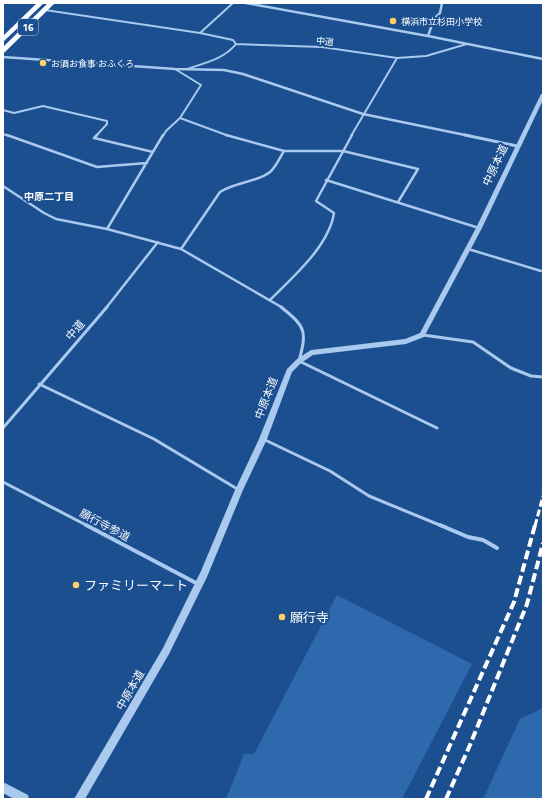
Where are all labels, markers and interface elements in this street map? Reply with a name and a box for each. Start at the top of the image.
place label: 横浜市立杉田小学校 [401,15,482,28]
marker: 横浜市立杉田小学校 [388,16,398,26]
road number: 16 [18,19,38,35]
street label: 中道 [315,33,335,49]
place label: お酒お食事 おふくろ [51,57,134,70]
marker: お酒お食事 おふくろ [38,58,48,68]
street label: 中原本道 [478,142,512,188]
district label: 中原二丁目 [24,189,74,204]
street label: 中道 [62,316,88,344]
street label: 中原本道 [251,375,281,421]
street label: 願行寺参道 [77,505,133,545]
place label: ファミリーマート [84,575,188,595]
marker: ファミリーマート [71,580,81,590]
place label: 願行寺 [290,607,329,627]
marker: 願行寺 [277,612,287,622]
street label: 中原本道 [112,667,148,713]

